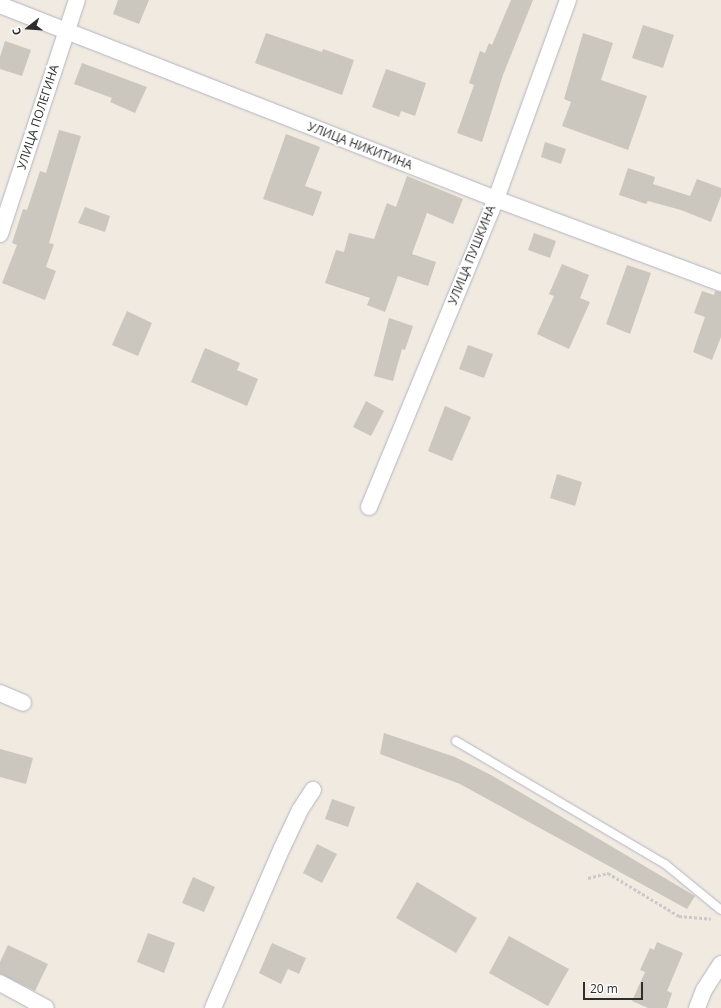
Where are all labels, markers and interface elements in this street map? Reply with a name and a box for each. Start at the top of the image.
north arrow [8,8,48,48]
text: С [8,26,24,37]
street label: УЛИЦА ПОЛЕГИНА [14,63,62,171]
street label: УЛИЦА НИКИТИНА [306,119,414,173]
street label: УЛИЦА ПУШКИНА [445,203,499,307]
scale bar [585,974,645,1000]
text: 20 m [590,980,618,997]

